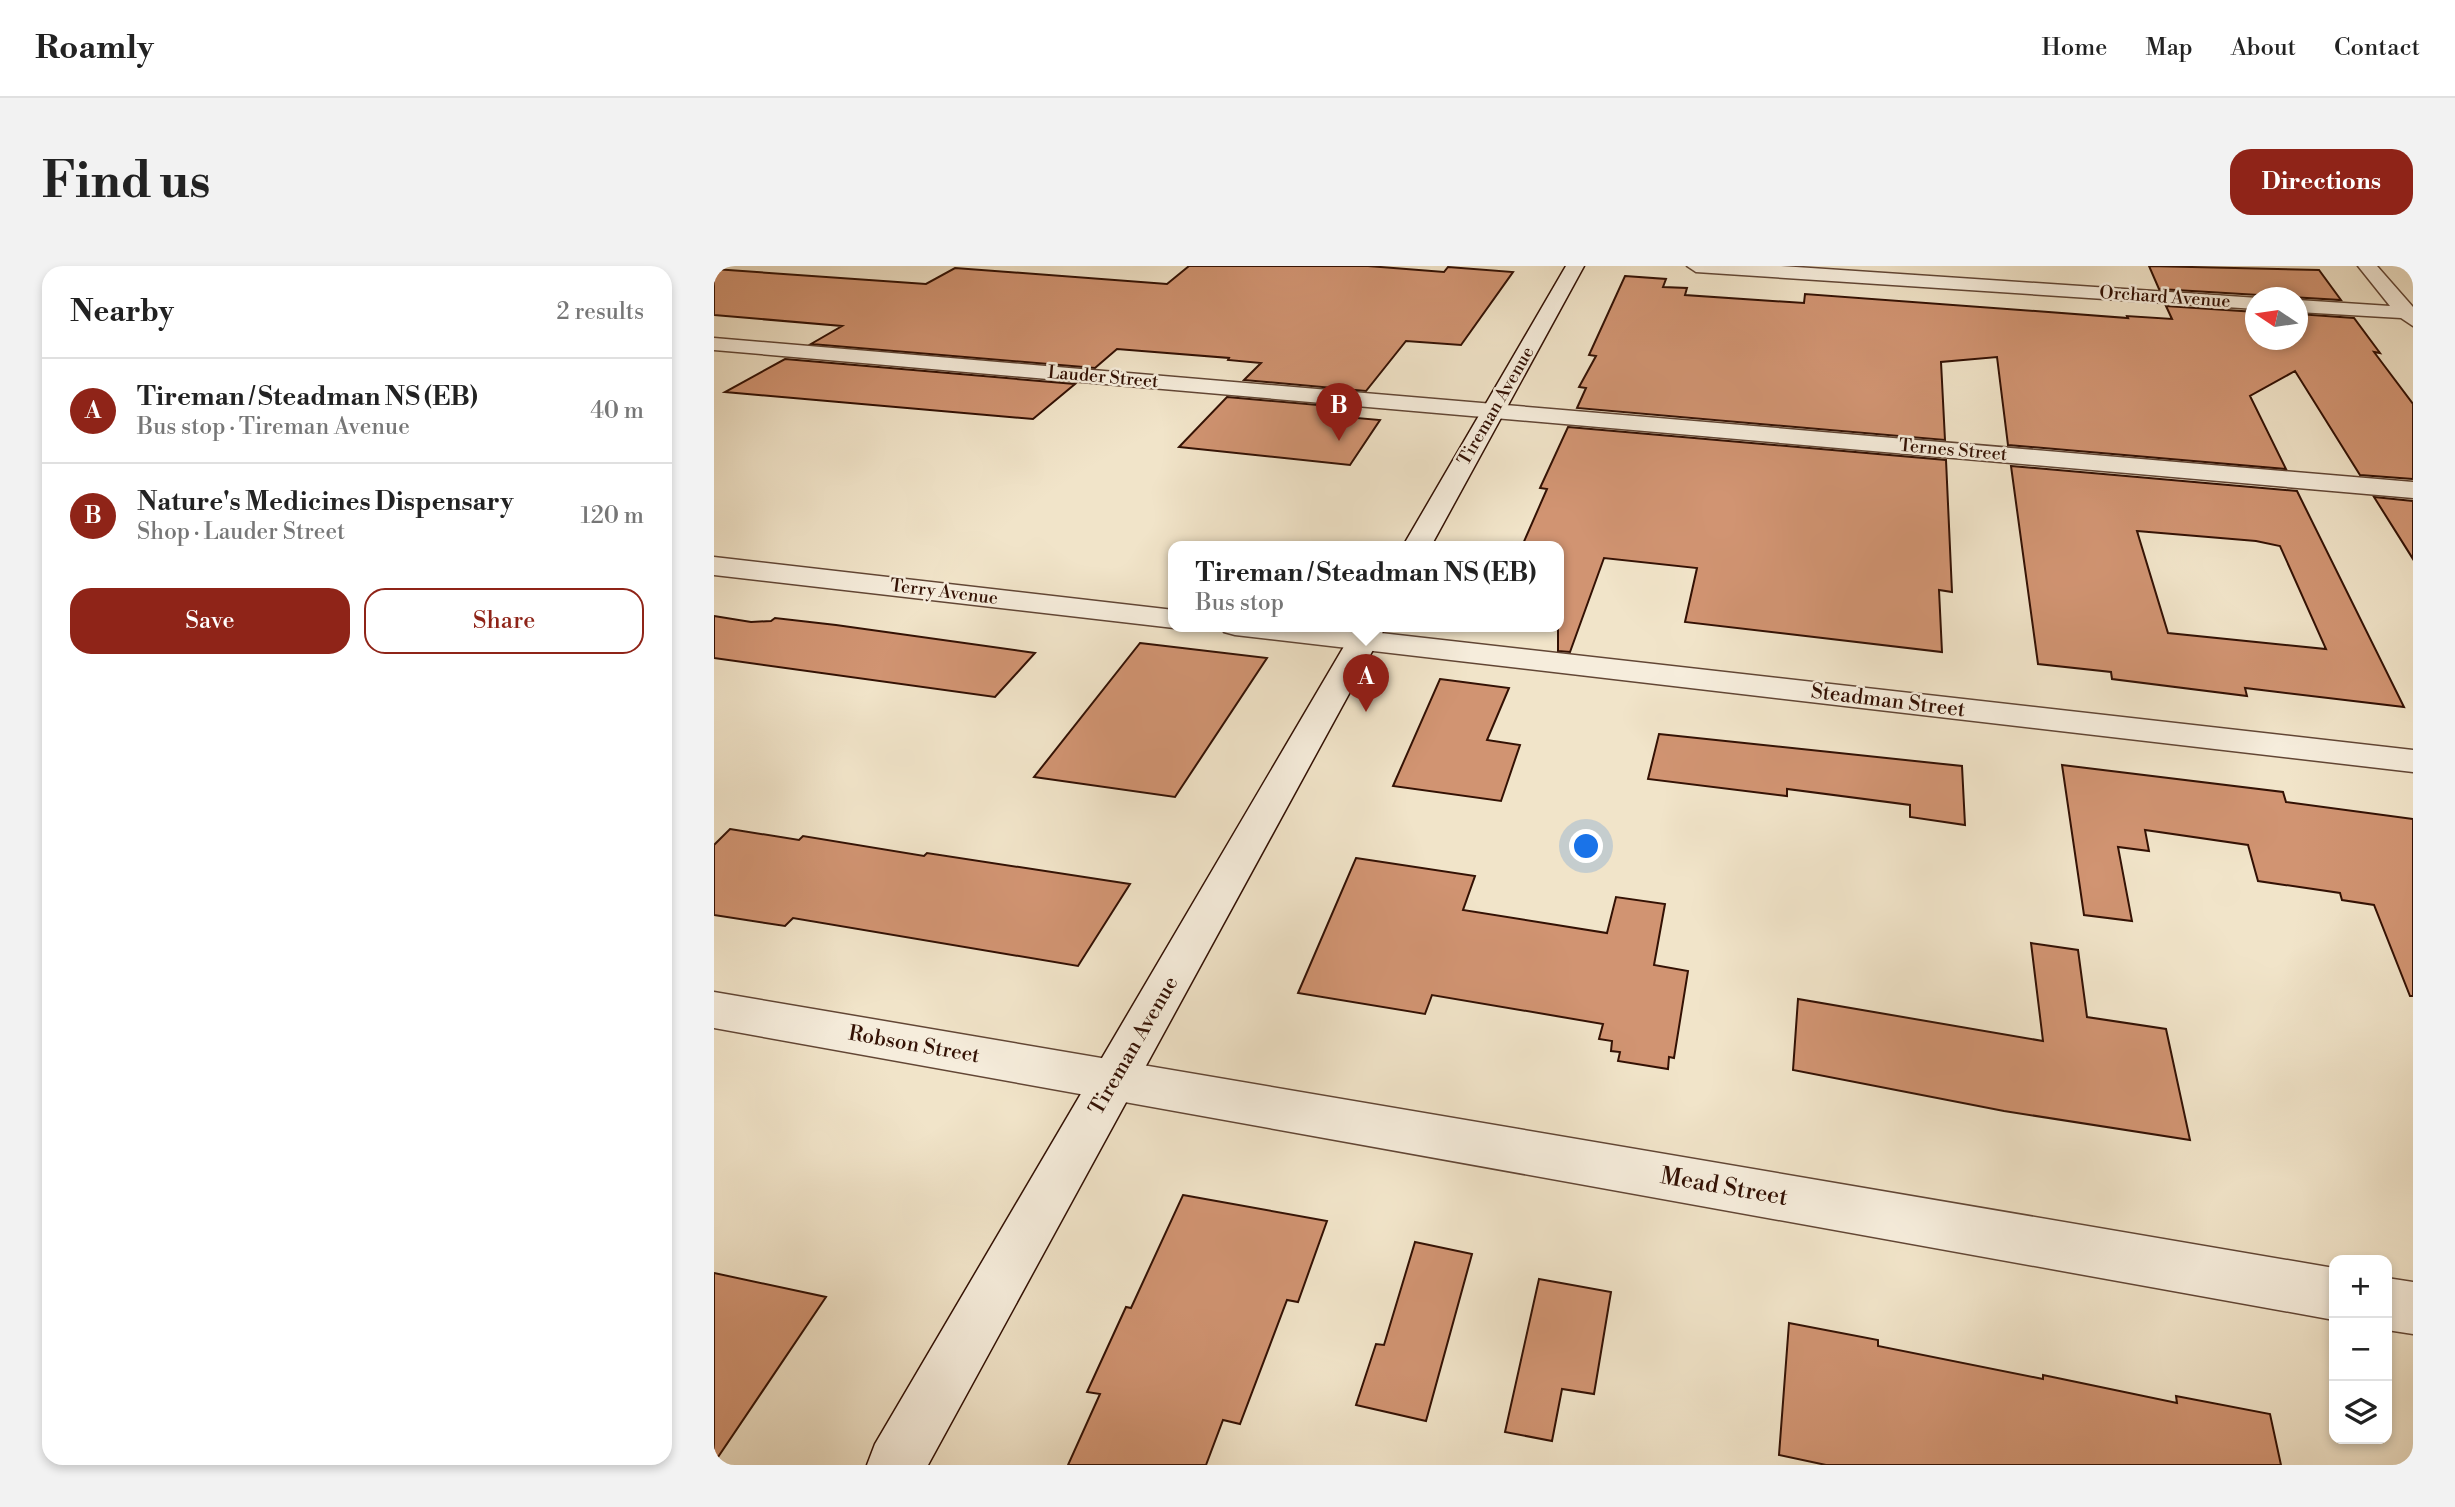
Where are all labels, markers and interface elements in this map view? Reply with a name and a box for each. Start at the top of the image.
text: Roamly [35,28,154,69]
text: Home [2042,33,2107,63]
text: Map [2145,33,2193,63]
text: About [2231,33,2296,63]
text: Contact [2334,33,2420,63]
button: Directions [2230,149,2413,215]
text: Find us [42,152,211,213]
street label: Orchard Avenue [2099,281,2231,313]
north arrow [2245,287,2308,350]
text: Nearby [70,293,174,331]
text: 2 results [557,298,644,326]
street label: Tireman Avenue [1453,342,1539,470]
street label: Lauder Street [1047,361,1160,393]
text: Tireman / Steadman NS (EB) [137,381,478,413]
pin: B [1316,383,1362,441]
text: A [85,397,101,425]
text: 40 m [590,397,644,425]
text: Bus stop · Tireman Avenue [137,413,410,441]
street label: Ternes Street [1898,434,2009,466]
text: Nature's Medicines Dispensary [137,486,514,518]
text: B [84,502,102,530]
text: 120 m [580,502,644,530]
text: Shop · Lauder Street [137,518,345,546]
popup [1168,541,1564,632]
text: Tireman / Steadman NS (EB) [1196,557,1536,589]
street label: Terry Avenue [889,574,999,610]
button: Save [70,588,350,654]
button: Share [364,588,644,654]
text: Bus stop [1196,589,1284,617]
pin: A [1343,654,1389,712]
street label: Steadman Street [1809,679,1967,723]
your location [1569,829,1603,863]
street label: Tireman Avenue [1084,972,1184,1120]
street label: Robson Street [846,1021,982,1069]
street label: Mead Street [1658,1161,1791,1213]
map controls [2329,1255,2392,1444]
button: + [2329,1255,2392,1318]
button: − [2329,1318,2392,1381]
button: layers [2329,1381,2392,1444]

